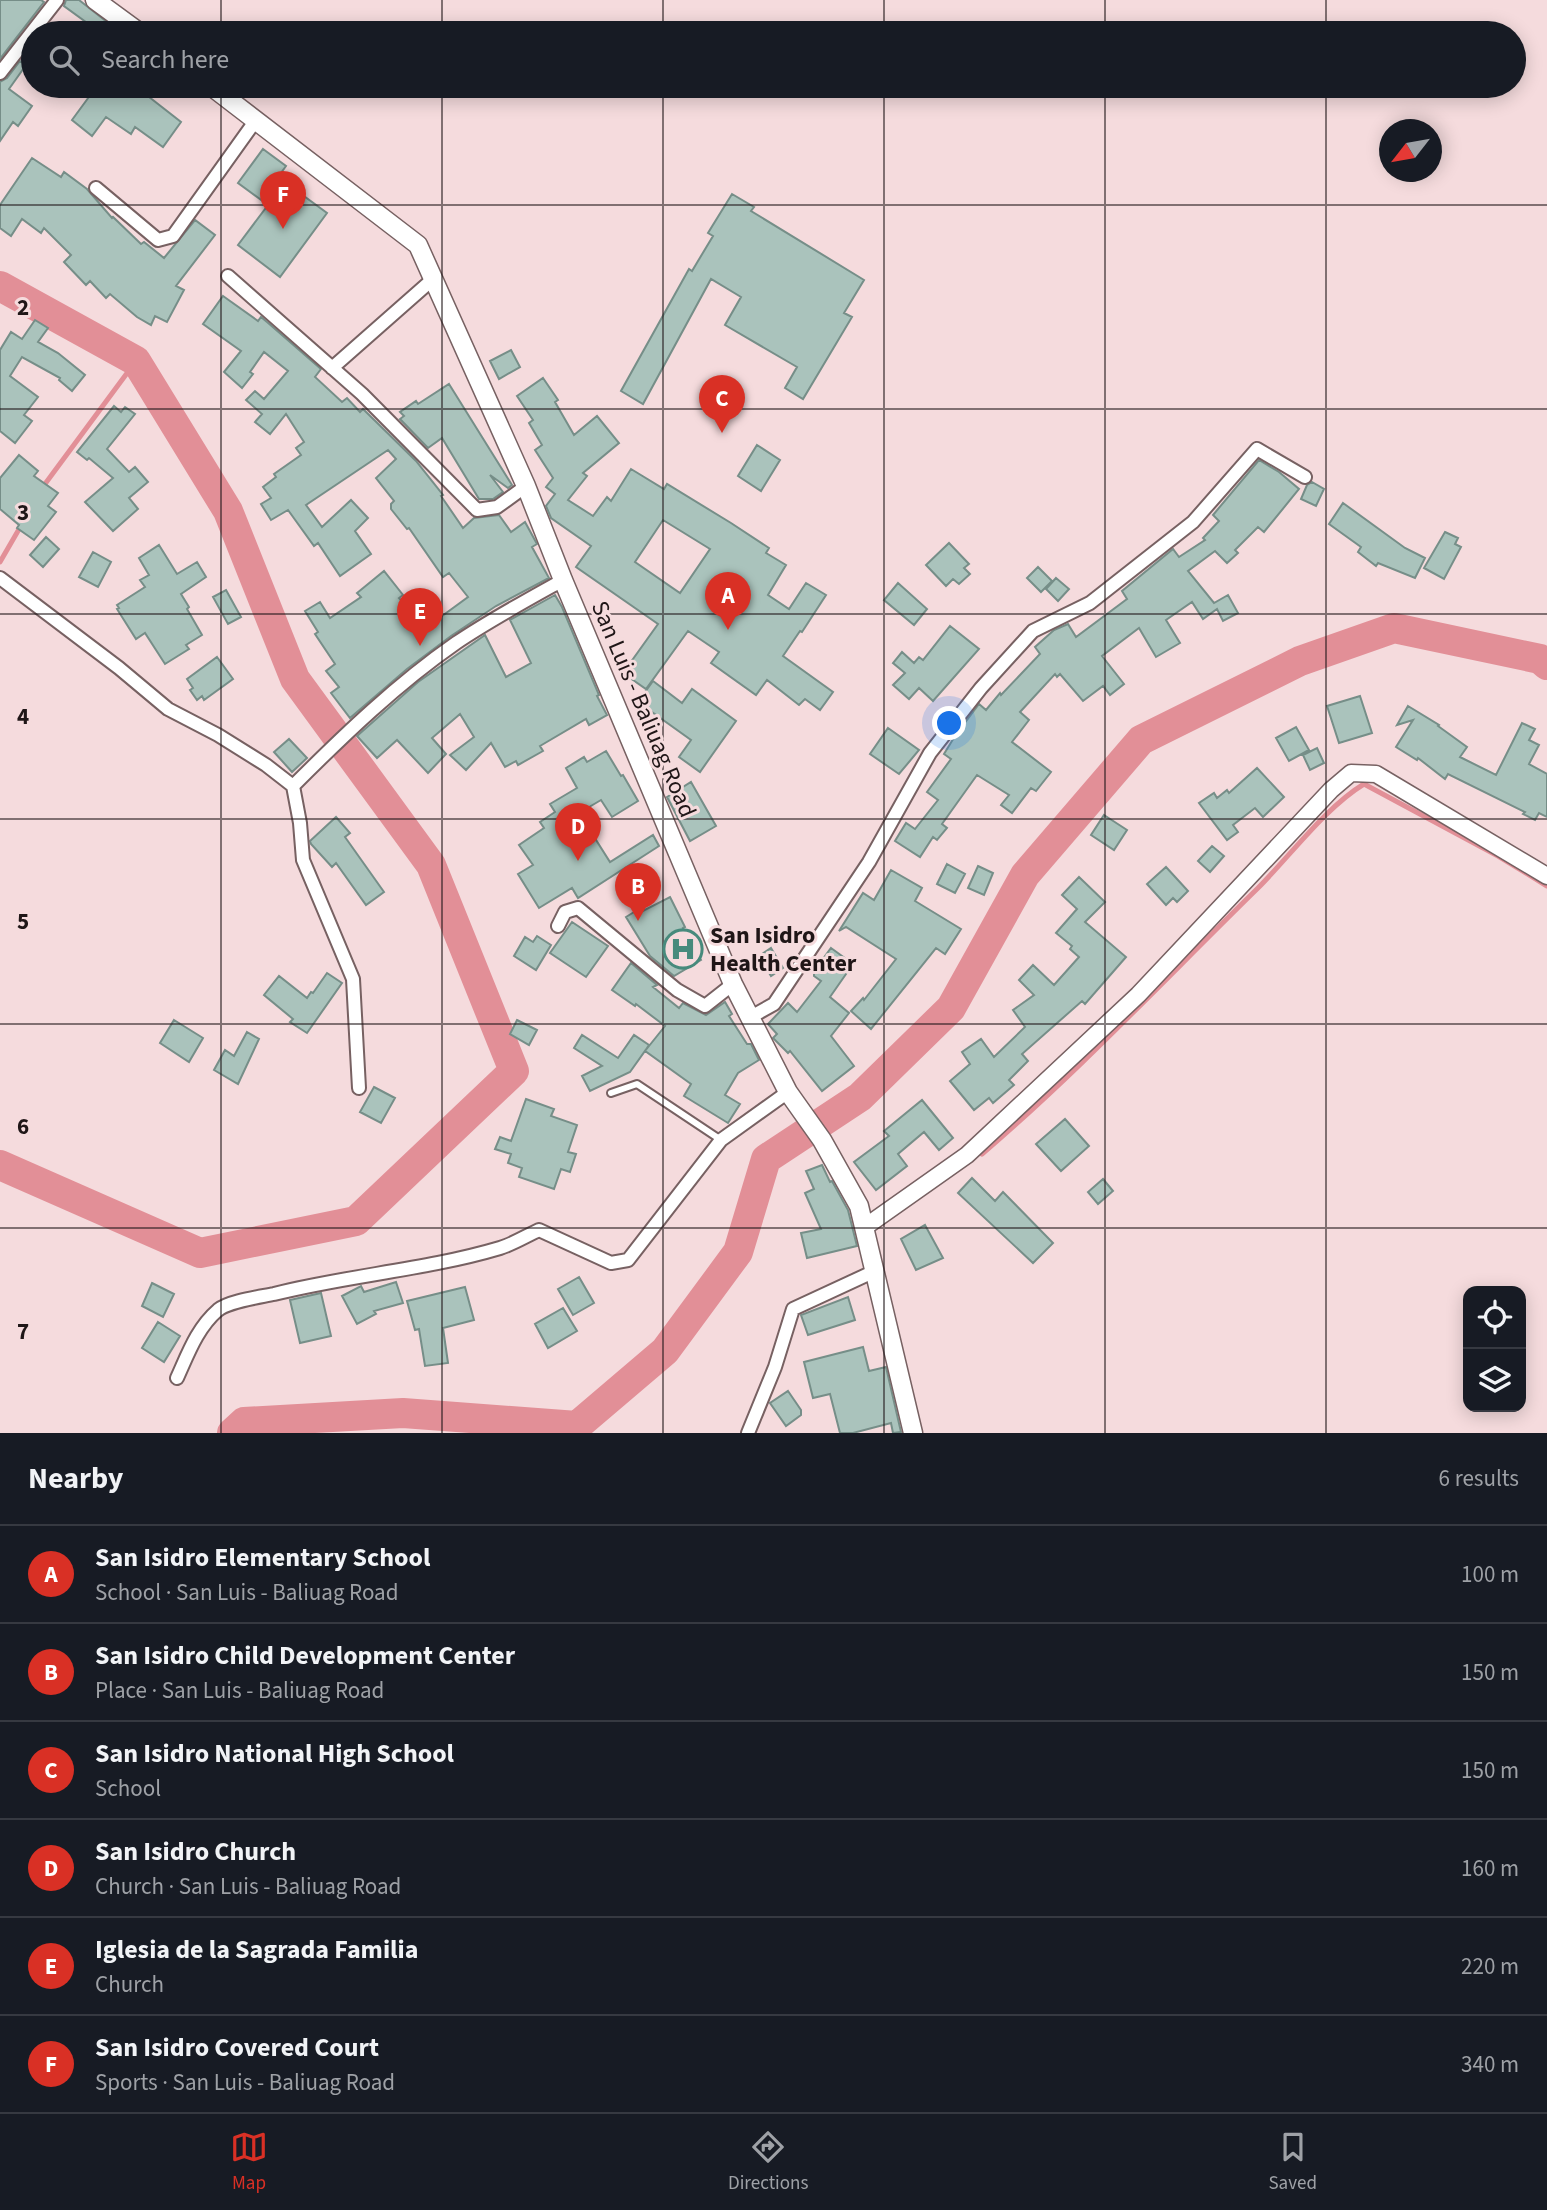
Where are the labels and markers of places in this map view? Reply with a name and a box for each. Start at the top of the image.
pin: F [260,171,306,229]
pin: C [699,375,745,433]
pin: A [705,572,751,630]
pin: E [397,588,443,646]
pin: D [555,803,601,861]
pin: B [615,863,661,921]
place label: San Isidro Health Center [710,918,857,981]
hospital icon: San Isidro Health Center [662,928,704,970]

